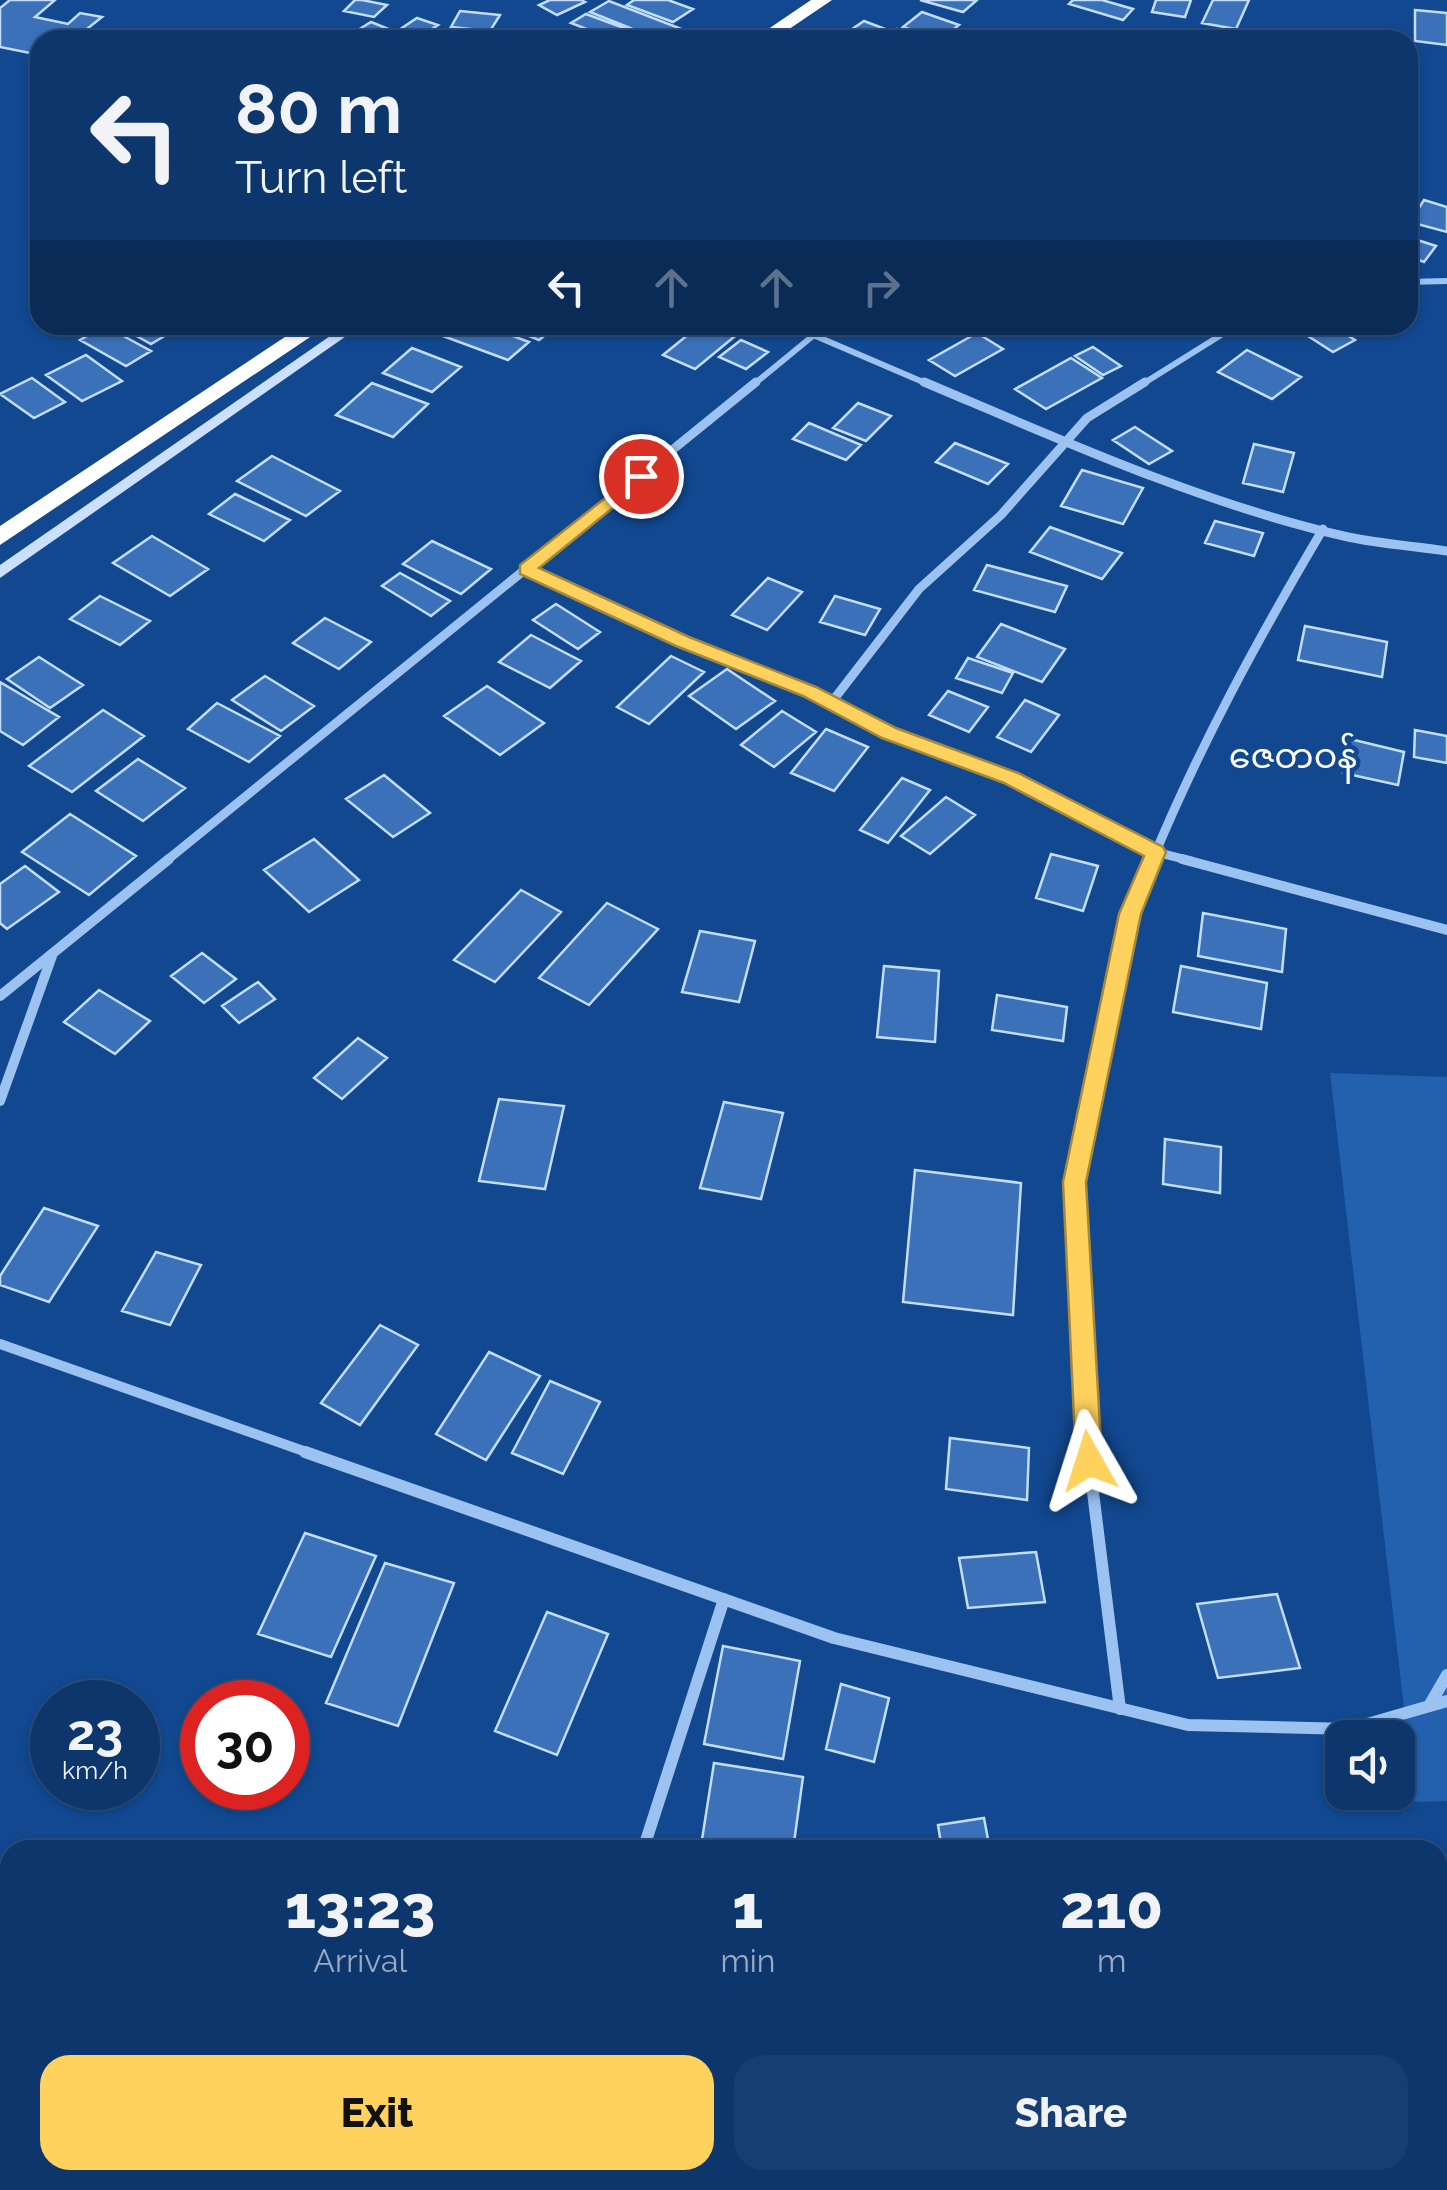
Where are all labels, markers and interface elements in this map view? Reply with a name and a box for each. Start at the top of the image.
text: 80 m [235,67,402,149]
icon: left [70,70,200,200]
text: Turn left [235,151,407,204]
icon: left [539,260,594,315]
icon: ahead [644,260,699,315]
icon: ahead [749,260,804,315]
icon: right [854,260,909,315]
pin [599,434,684,519]
icon: arrive [614,449,669,504]
district label: ဇေတဝန် [1229,732,1357,784]
position arrow [1037,1409,1141,1513]
speed limit sign: 30 [180,1680,310,1810]
text: 23 [67,1703,123,1762]
map controls [1325,1720,1415,1810]
button: sound [1325,1720,1415,1810]
text: km/h [62,1755,128,1785]
text: 13:23 [285,1872,436,1942]
text: 1 [732,1872,763,1942]
text: 210 [1060,1872,1163,1942]
text: Arrival [313,1942,407,1979]
text: min [720,1942,775,1979]
text: m [1097,1942,1126,1979]
button: Exit [40,2055,714,2170]
button: Share [734,2055,1408,2170]

